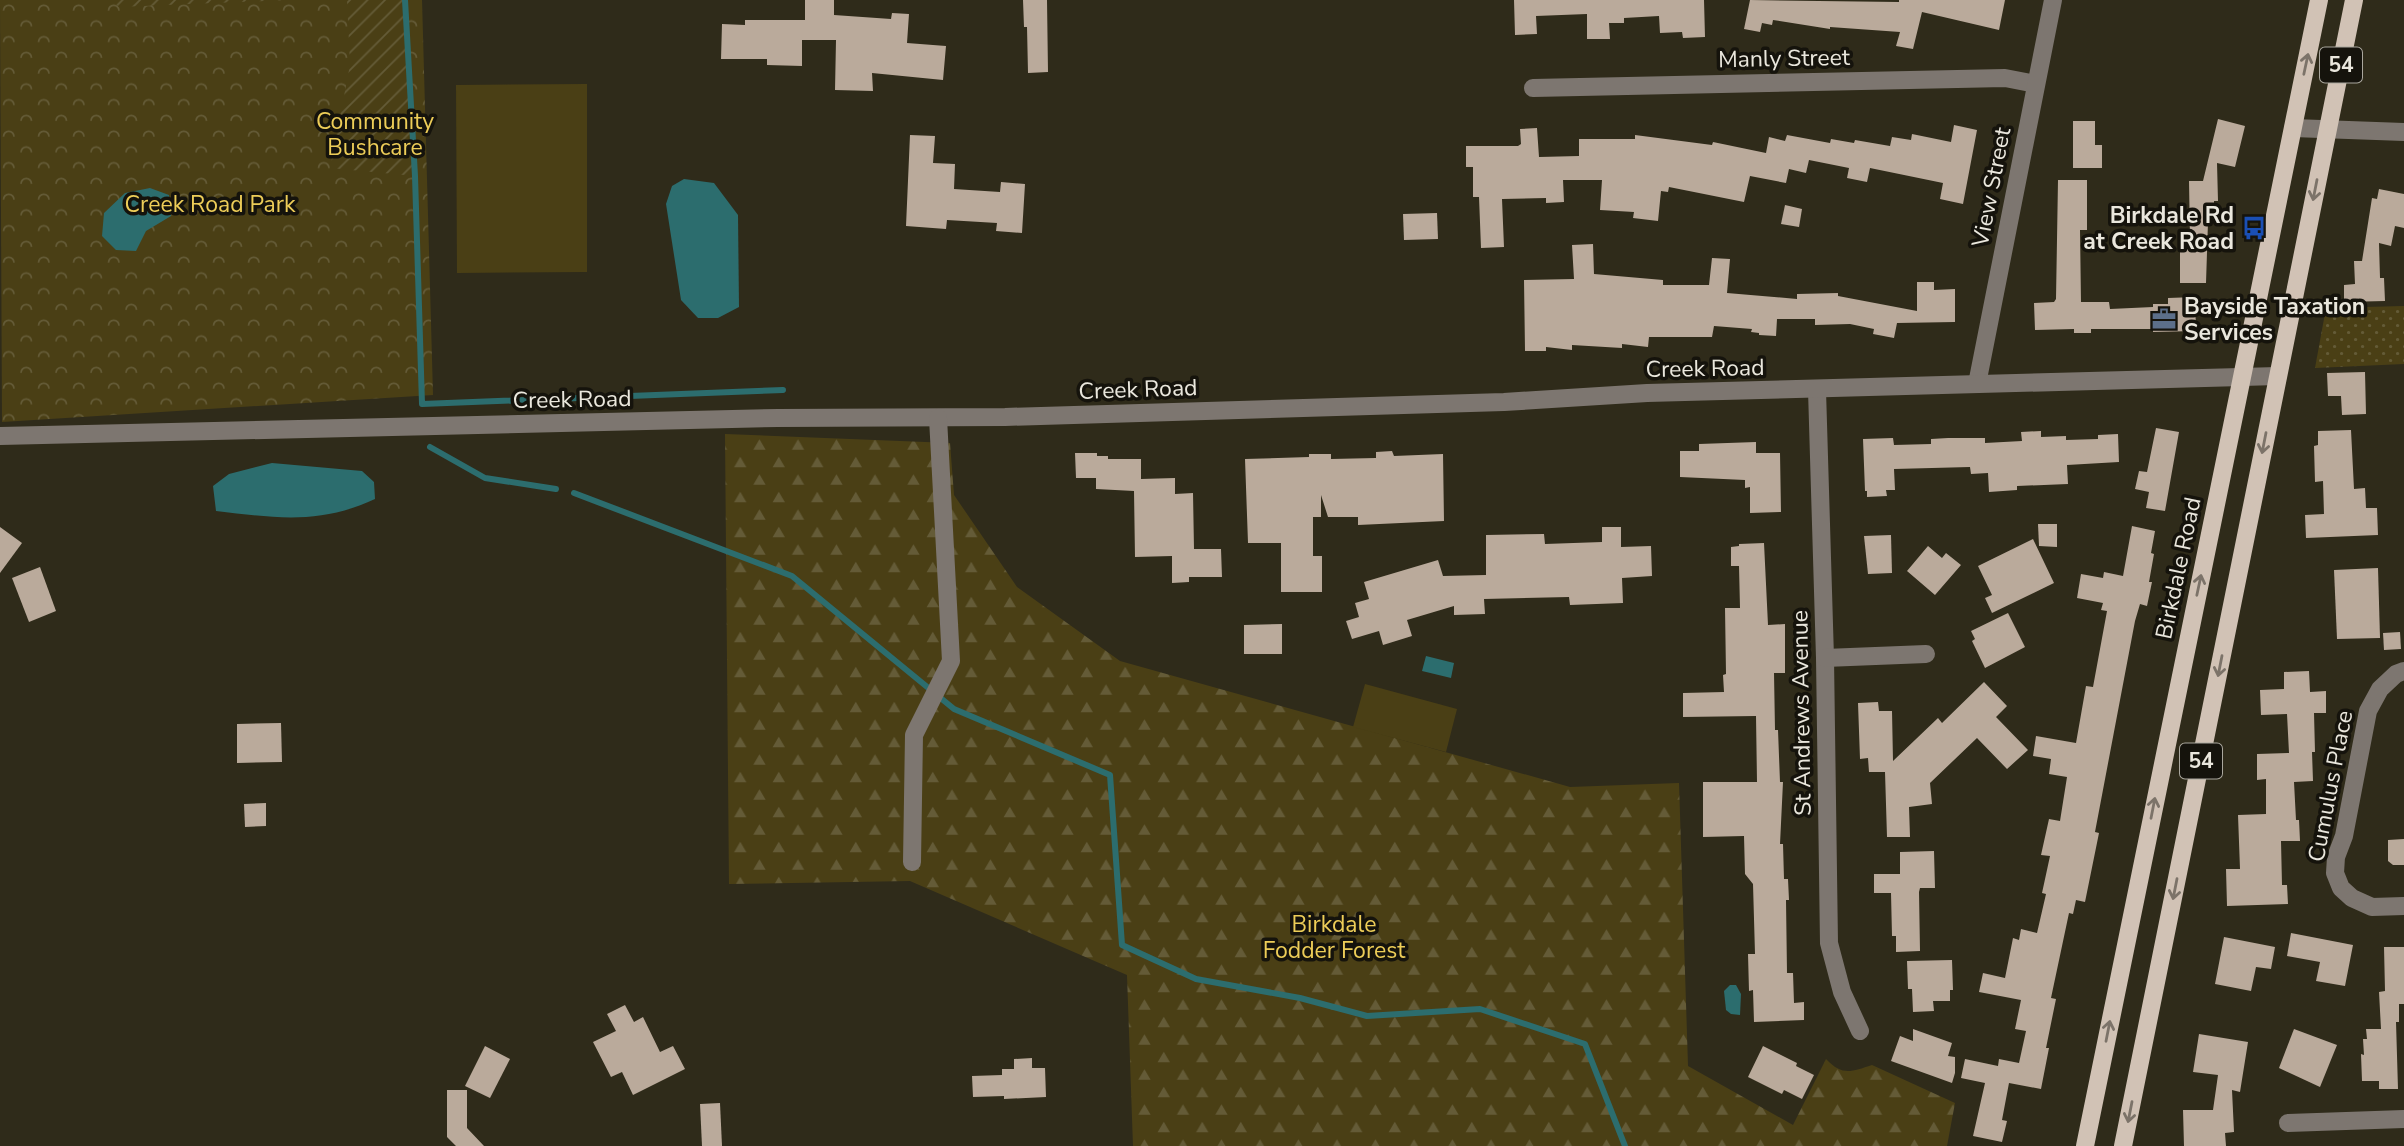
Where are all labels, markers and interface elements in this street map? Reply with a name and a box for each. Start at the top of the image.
street label: Manly Street [1718,42,1851,75]
road number: 54 [2320,48,2362,82]
one-way arrow [2299,53,2313,76]
park label: Community Bushcare [316,106,434,163]
street label: View Street [1965,124,2018,251]
one-way arrow [2308,178,2321,201]
park label: Creek Road Park [125,189,296,220]
place label: Birkdale Rd at Creek Road [2083,200,2234,257]
bus stop icon: Birkdale Rd at Creek Road [2240,214,2268,242]
place label: Bayside Taxation Services [2184,291,2365,348]
office icon: Bayside Taxation Services [2150,305,2178,333]
street label: Creek Road [1645,352,1765,385]
street label: Creek Road [1078,372,1198,407]
street label: Creek Road [512,383,632,416]
one-way arrow [2257,431,2271,454]
street label: Birkdale Road [2148,494,2209,642]
one-way arrow [2193,574,2207,597]
street label: St Andrews Avenue [1784,610,1819,816]
one-way arrow [2212,654,2226,677]
street label: Cumulus Place [2301,708,2360,864]
road number: 54 [2180,744,2222,778]
one-way arrow [2147,797,2161,820]
one-way arrow [2168,877,2181,900]
park label: Birkdale Fodder Forest [1263,909,1406,966]
one-way arrow [2102,1020,2116,1043]
one-way arrow [2123,1100,2137,1123]

